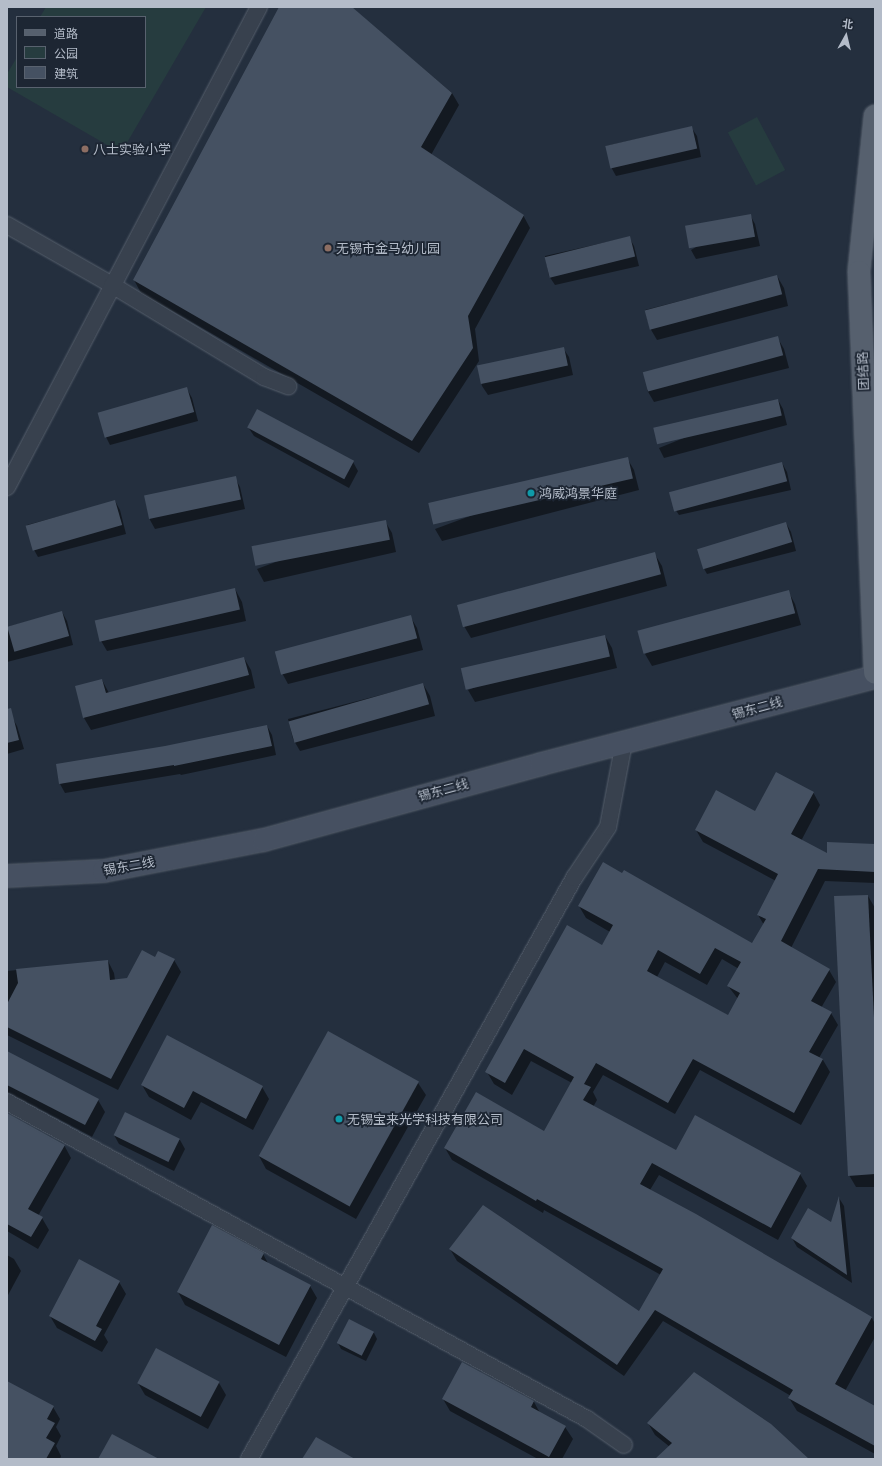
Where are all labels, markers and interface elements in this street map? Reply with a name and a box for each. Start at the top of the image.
legend [16,16,146,88]
north arrow [826,16,866,56]
text: 北 [841,16,854,32]
text: 道路 [54,26,78,41]
text: 公园 [54,46,78,61]
text: 建筑 [54,66,78,81]
place label: 八士实验小学 [93,141,171,157]
marker: 八士实验小学 [80,144,90,154]
place label: 无锡市金马幼儿园 [336,240,440,256]
marker: 无锡市金马幼儿园 [323,243,333,253]
street label: 团结路 [855,351,871,391]
place label: 鸿威鸿景华庭 [539,485,617,501]
marker: 鸿威鸿景华庭 [526,488,536,498]
street label: 锡东二线 [730,694,784,722]
street label: 锡东二线 [416,776,470,804]
street label: 锡东二线 [102,854,156,878]
place label: 无锡宝来光学科技有限公司 [347,1111,503,1127]
marker: 无锡宝来光学科技有限公司 [334,1114,344,1124]

